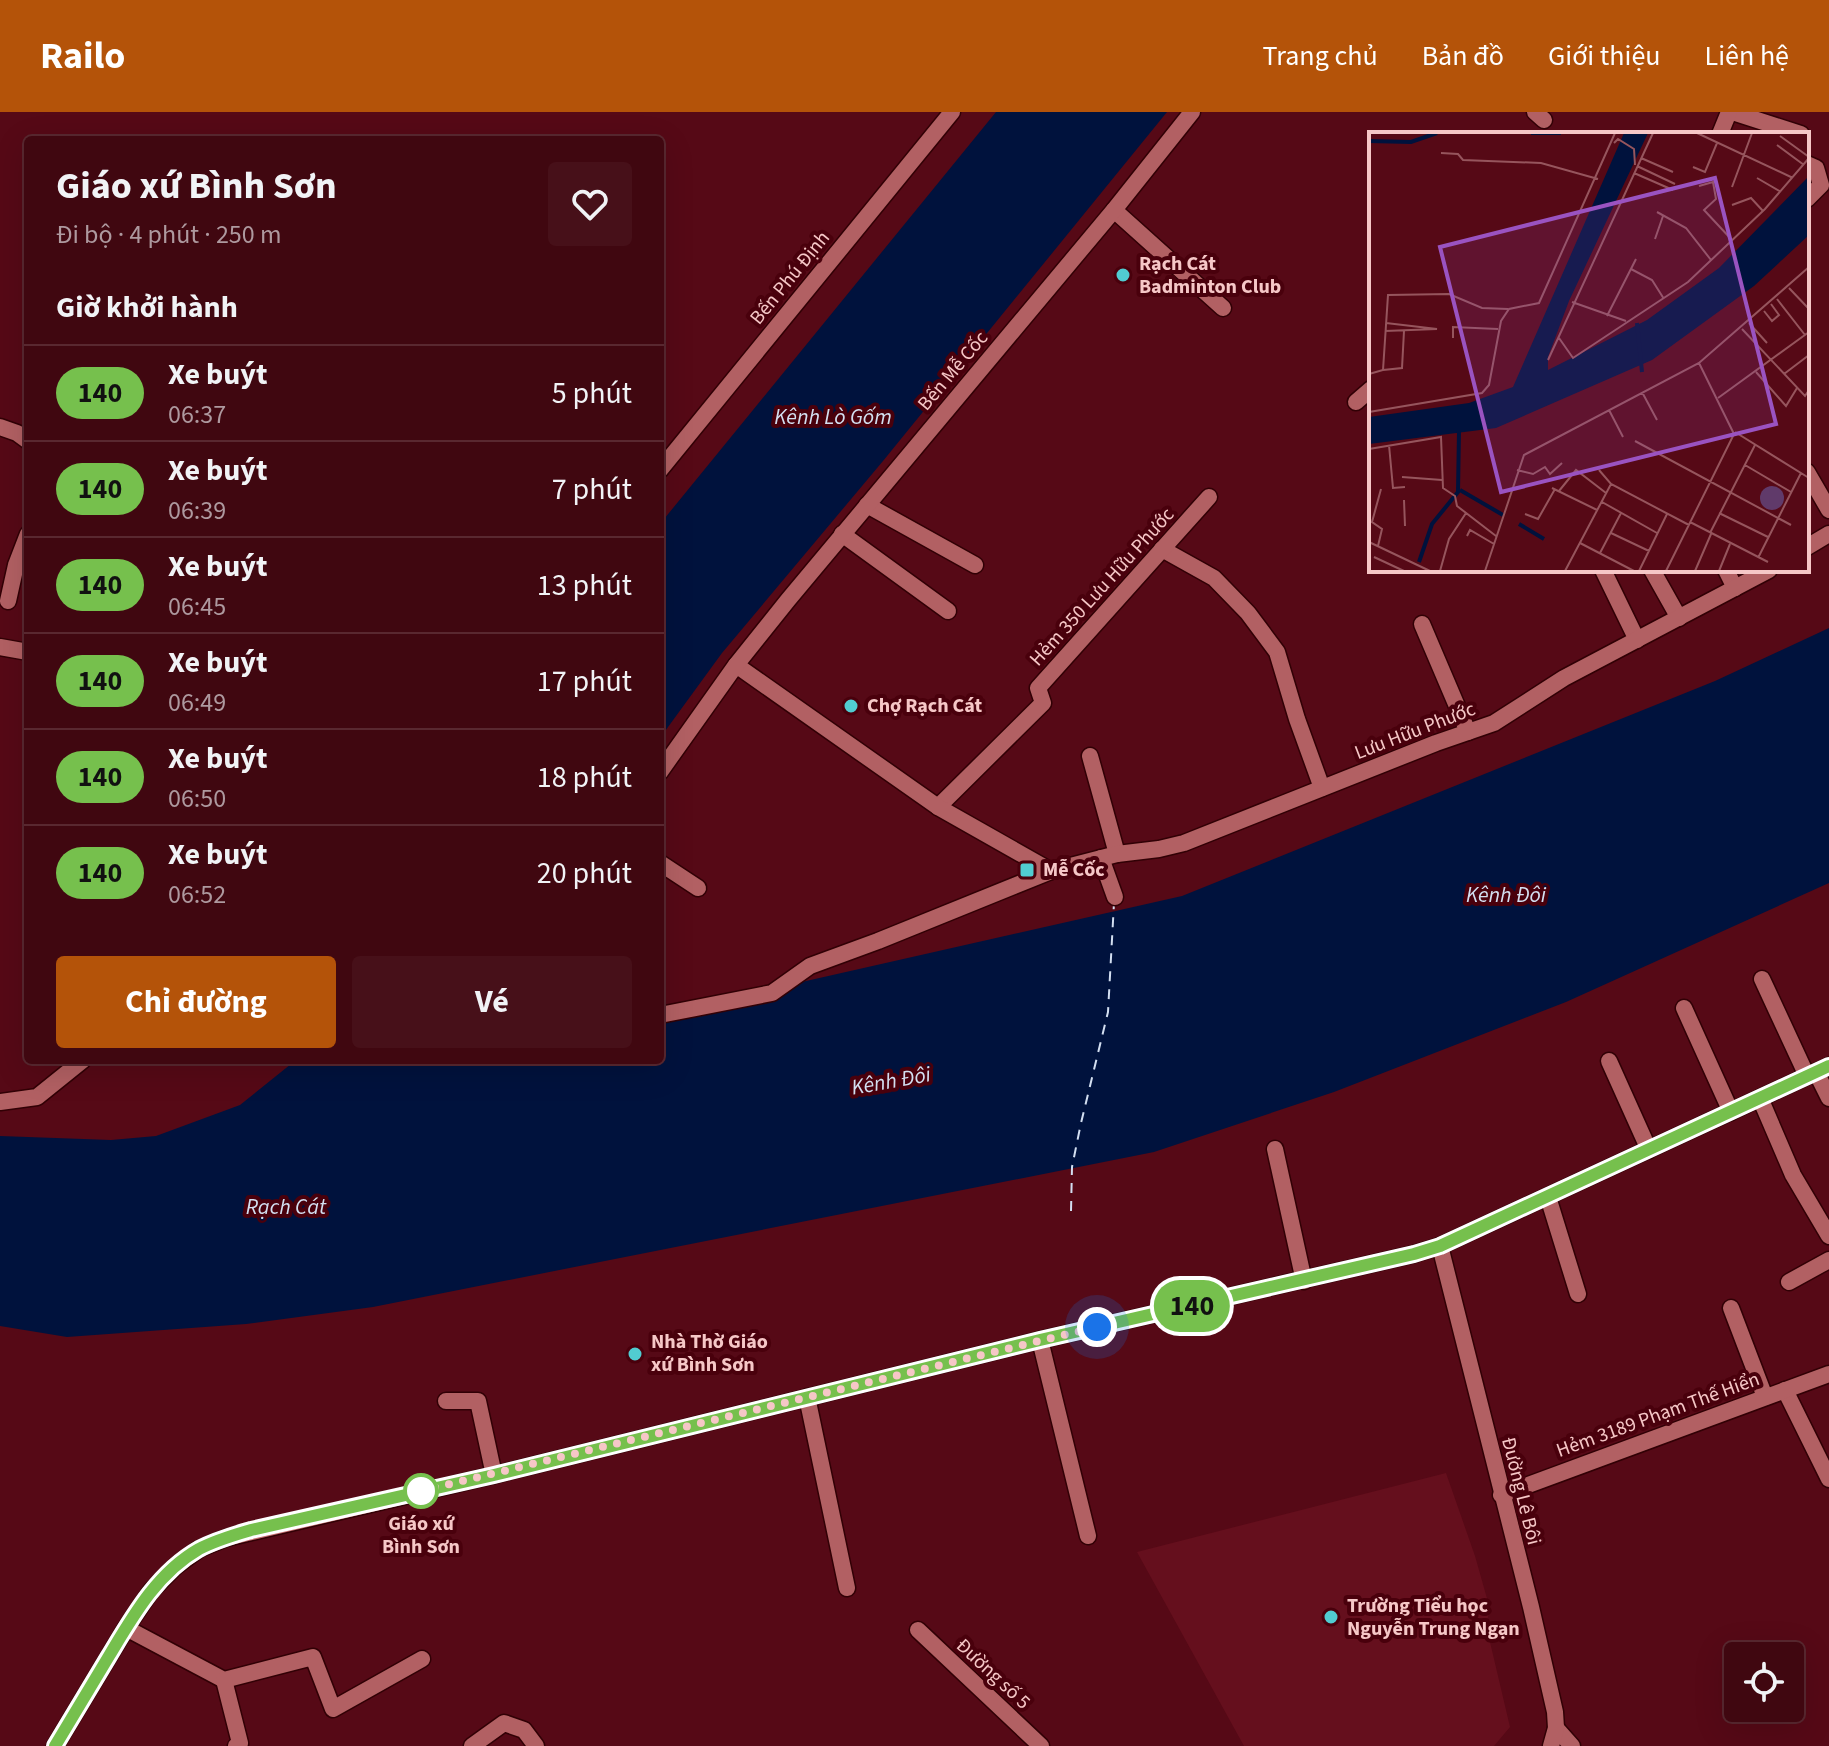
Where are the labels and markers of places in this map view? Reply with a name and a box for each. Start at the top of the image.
place label: Rạch Cát Badminton Club [1139,250,1281,301]
marker: Rạch Cát Badminton Club [1114,266,1132,284]
place label: Chợ Rạch Cát [867,692,982,720]
marker: Chợ Rạch Cát [842,697,860,715]
place label: Mễ Cốc [1043,856,1105,884]
marker: Mễ Cốc [1018,861,1036,879]
place label: Nhà Thờ Giáo xứ Bình Sơn [651,1328,768,1379]
marker: Nhà Thờ Giáo xứ Bình Sơn [626,1345,644,1363]
marker: Giáo xứ Bình Sơn [404,1474,438,1508]
place label: Giáo xứ Bình Sơn [382,1510,460,1561]
place label: Trường Tiểu học Nguyễn Trung Ngạn [1347,1592,1520,1643]
marker: Trường Tiểu học Nguyễn Trung Ngạn [1322,1608,1340,1626]

